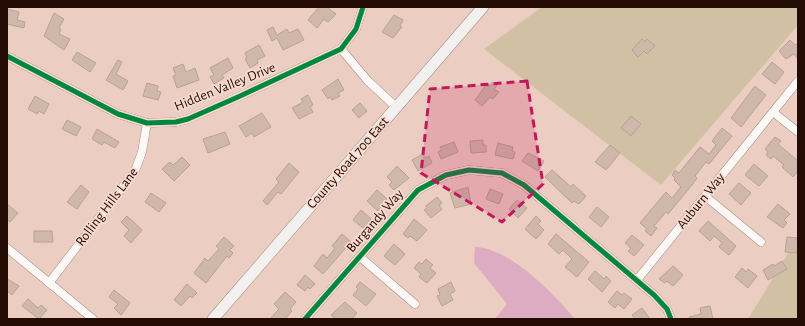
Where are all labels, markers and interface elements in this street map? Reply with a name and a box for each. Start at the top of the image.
street label: Hidden Valley Drive [172,60,278,114]
street label: County Road 700 East [304,114,392,212]
street label: Rolling Hills Lane [73,165,141,249]
street label: Auburn Way [674,170,728,232]
street label: Burgandy Way [344,187,406,255]

